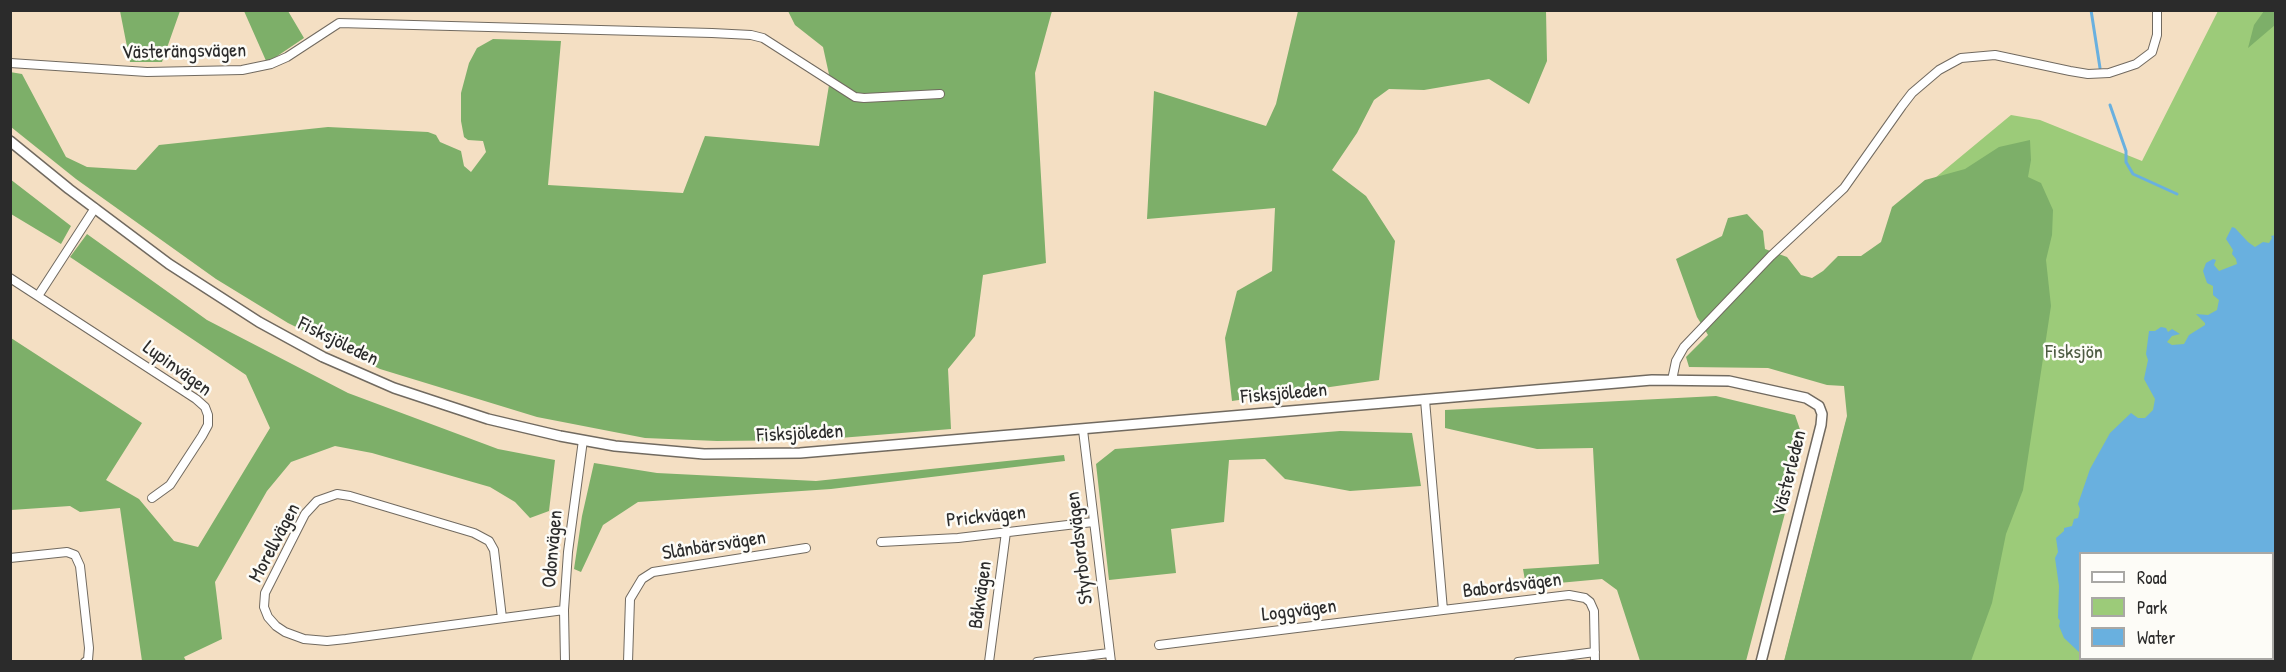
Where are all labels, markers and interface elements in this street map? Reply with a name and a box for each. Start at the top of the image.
street label: Västerängsvägen [122,39,246,65]
street label: Fisksjöleden [294,312,382,372]
street label: Lupinvägen [138,336,216,402]
park label: Fisksjön [2045,341,2103,365]
street label: Fisksjöleden [1240,378,1328,410]
street label: Fisksjöleden [756,420,844,448]
street label: Västerleden [1768,428,1812,518]
street label: Styrbordsvägen [1061,490,1099,606]
street label: Morellvägen [244,499,306,587]
street label: Prickvägen [945,501,1027,533]
street label: Odonvägen [538,509,568,589]
street label: Slånbärsvägen [660,526,768,566]
legend [2079,552,2274,660]
street label: Båkvägen [964,560,998,630]
text: Road [2137,565,2167,590]
street label: Babordsvägen [1461,568,1563,604]
street label: Loggvägen [1260,595,1338,627]
text: Park [2137,595,2167,620]
text: Water [2137,625,2175,650]

